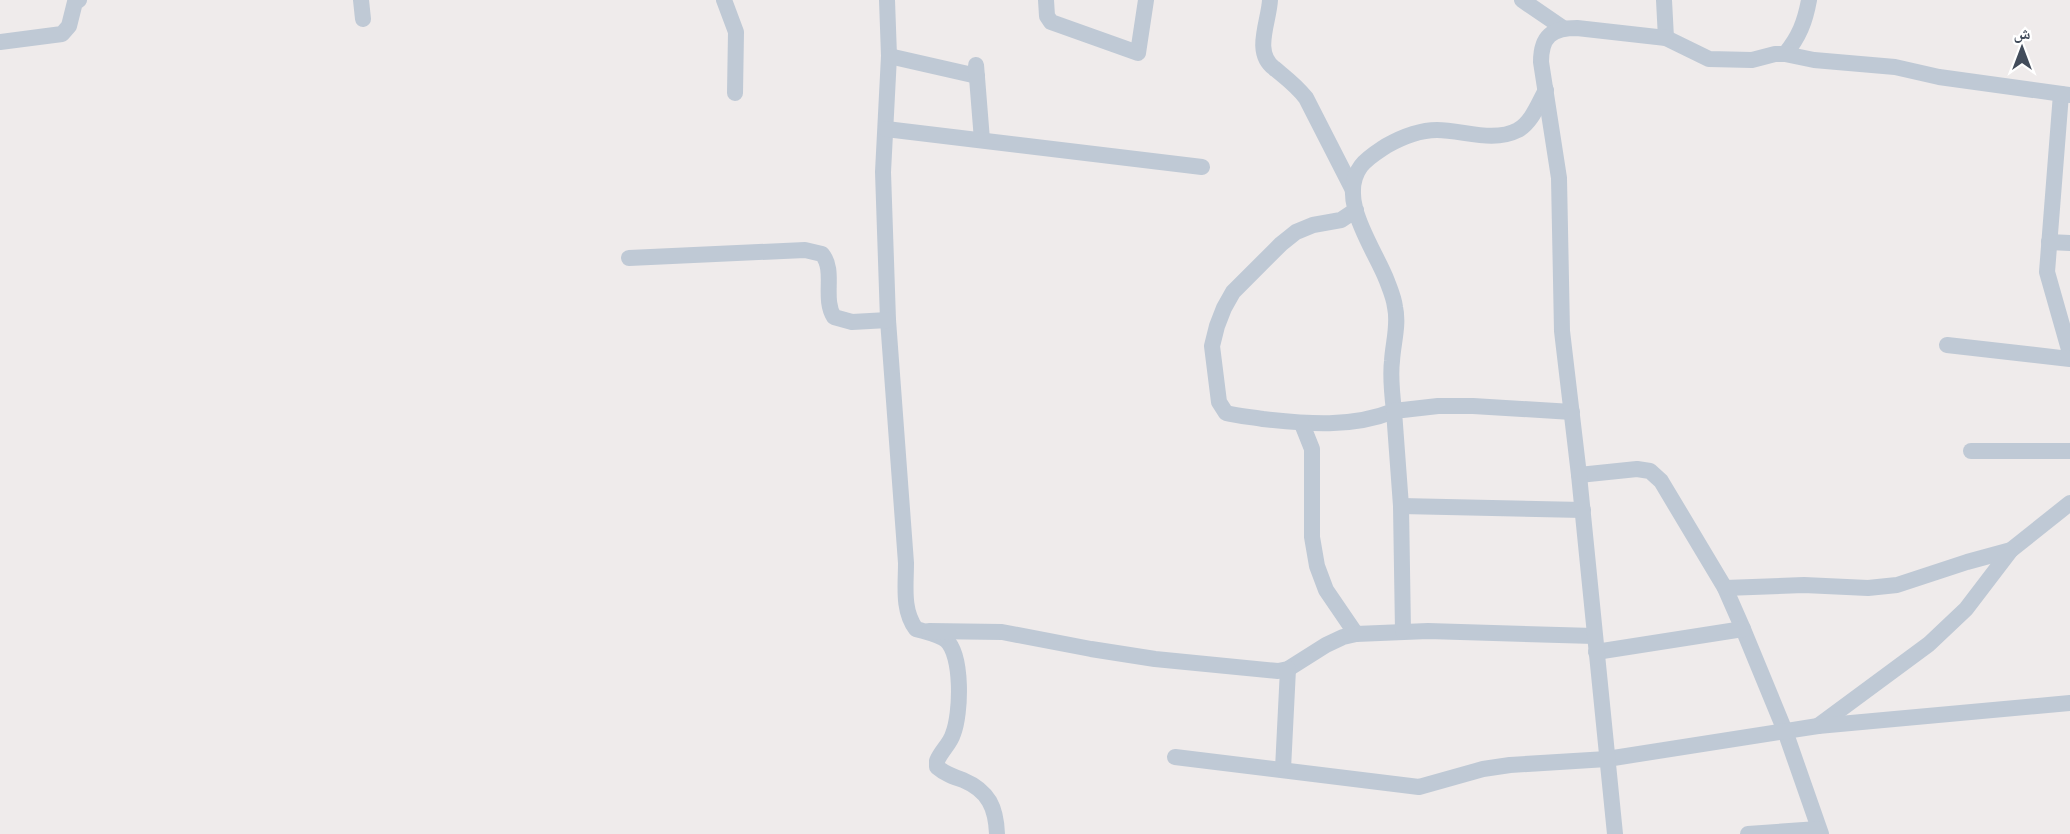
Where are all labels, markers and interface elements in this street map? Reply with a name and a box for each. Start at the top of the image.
north arrow [1992,18,2052,78]
text: ش [2014,23,2031,43]

